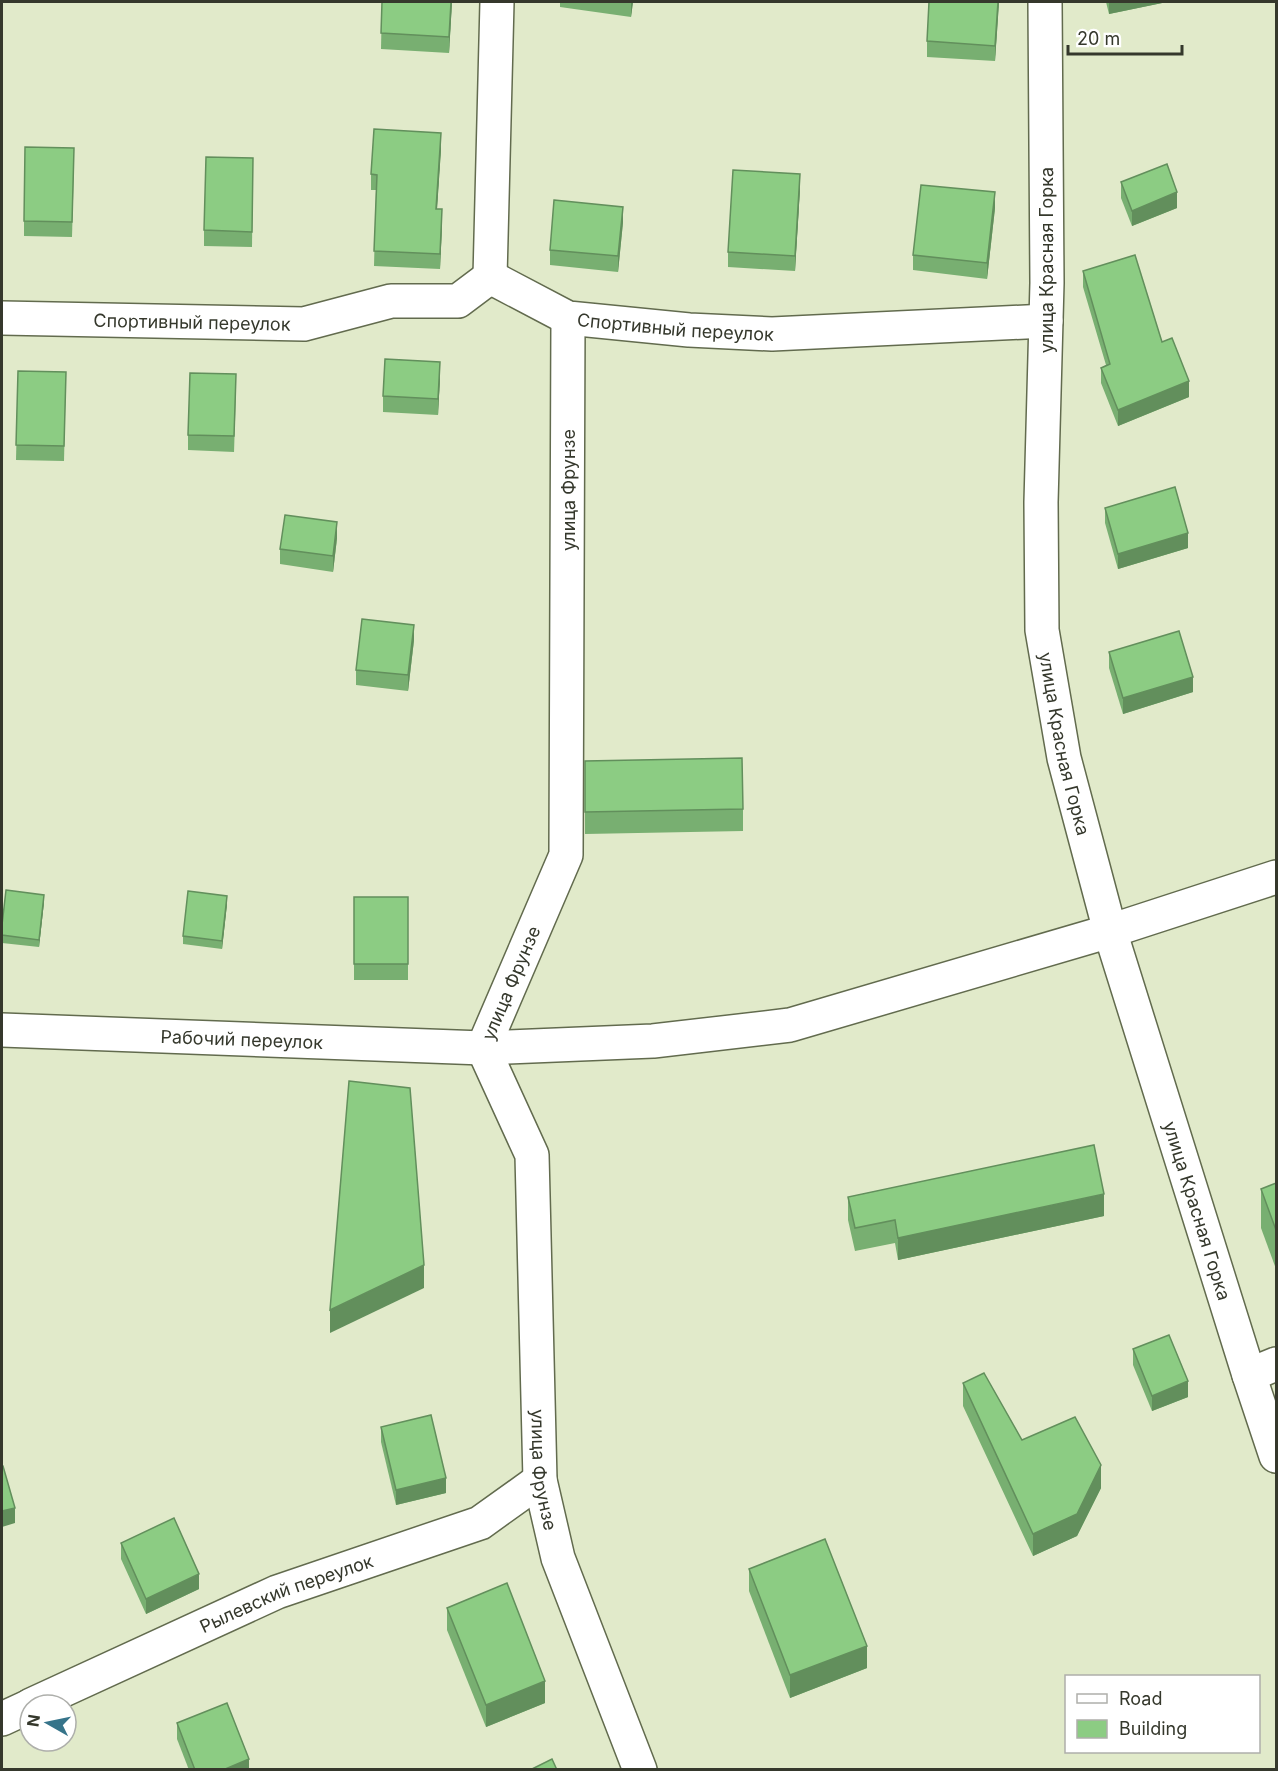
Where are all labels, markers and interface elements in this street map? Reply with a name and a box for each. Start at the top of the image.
scale bar [1068,18,1182,56]
text: 20 m [1077,28,1120,49]
street label: улица Красная Горка [1036,167,1057,353]
street label: Спортивный переулок [576,308,775,345]
street label: Спортивный переулок [93,309,291,334]
street label: улица Фрунзе [558,429,579,551]
street label: улица Красная Горка [1035,651,1095,837]
street label: улица Фрунзе [478,923,544,1043]
street label: Рабочий переулок [160,1025,324,1053]
street label: улица Красная Горка [1160,1119,1235,1303]
street label: улица Фрунзе [528,1409,562,1532]
street label: Рылевский переулок [196,1550,376,1637]
legend [1065,1675,1260,1753]
text: Road [1119,1688,1162,1709]
north arrow [18,1693,78,1753]
text: N [22,1713,44,1728]
text: Building [1119,1718,1187,1739]

